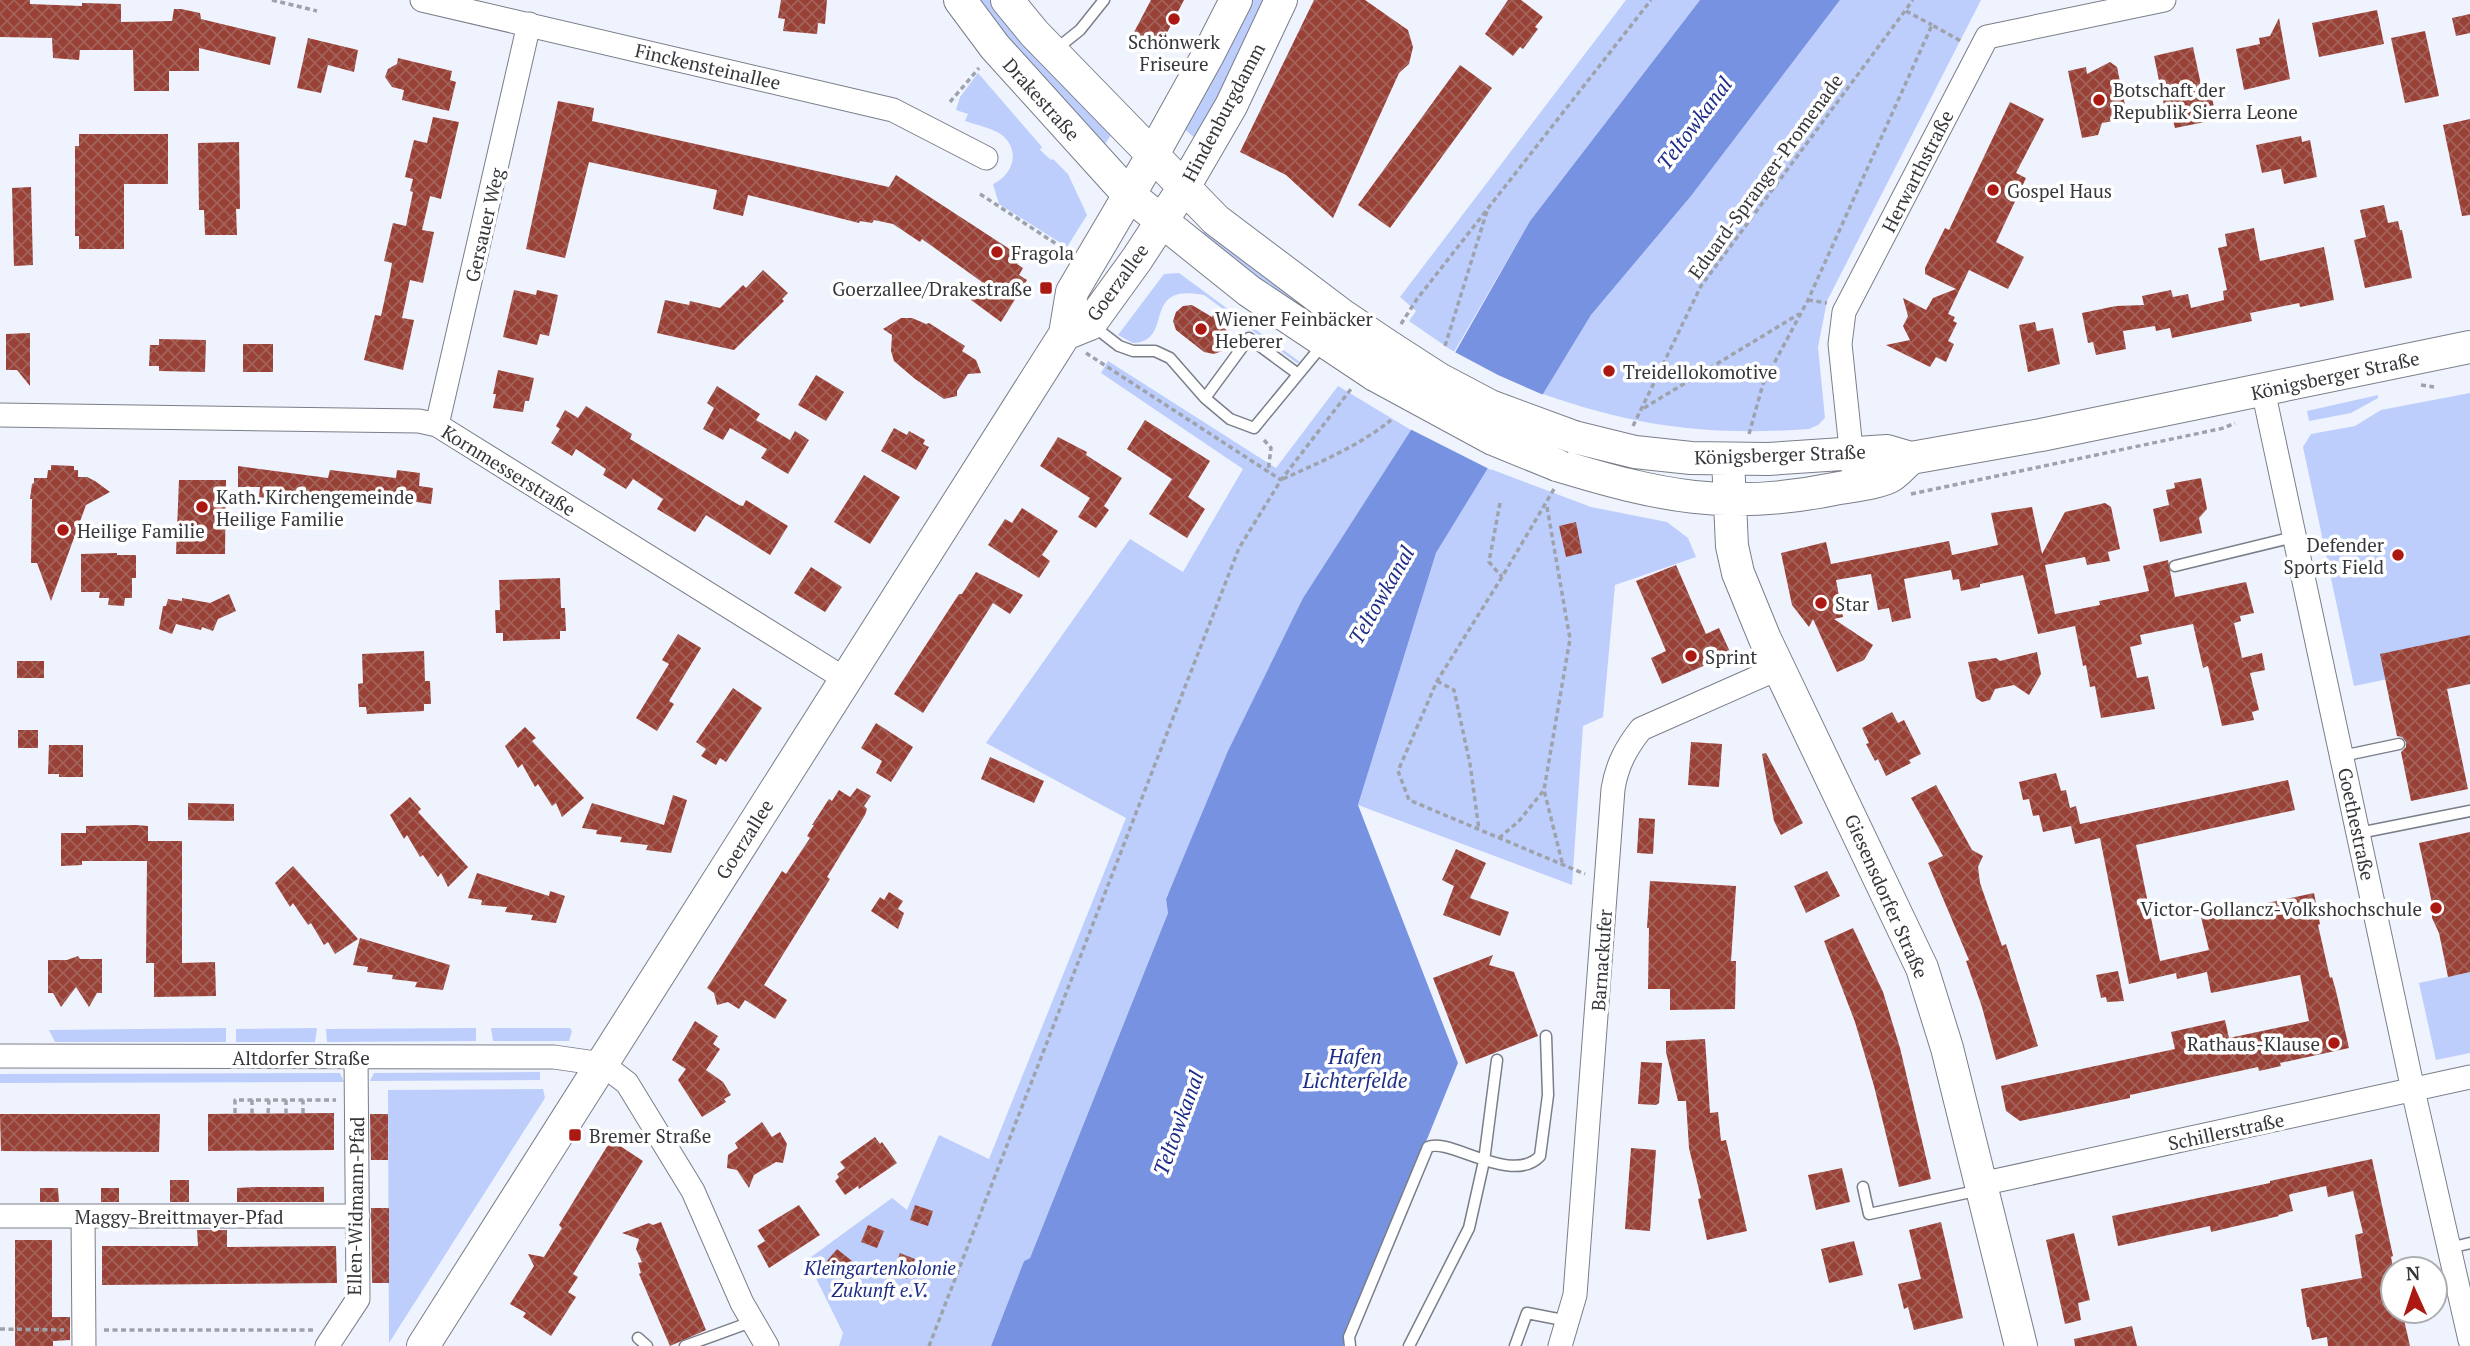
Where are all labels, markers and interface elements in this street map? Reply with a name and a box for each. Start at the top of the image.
marker: Schönwerk Friseure [1166,11,1182,27]
place label: Schönwerk Friseure [1128,29,1220,76]
street label: Finckensteinallee [633,37,783,95]
street label: Hindenburgdamm [1176,38,1270,186]
street label: Drakestraße [998,52,1086,146]
street label: Eduard-Spranger-Promenade [1682,69,1848,283]
water label: Teltowkanal [1650,71,1738,175]
place label: Botschaft der Republik Sierra Leone [2113,77,2298,124]
marker: Botschaft der Republik Sierra Leone [2091,92,2107,108]
street label: Herwarthstraße [1876,106,1958,236]
street label: Gersauer Weg [459,165,509,284]
place label: Gospel Haus [2007,178,2112,203]
marker: Gospel Haus [1985,182,2001,198]
street label: Goerzallee [1080,238,1154,326]
place label: Fragola [1011,240,1074,265]
marker: Fragola [989,244,1005,260]
place label: Goerzallee/Drakestraße [832,276,1032,301]
marker: Goerzallee/Drakestraße [1038,280,1054,296]
place label: Wiener Feinbäcker Heberer [1215,306,1374,353]
marker: Wiener Feinbäcker Heberer [1193,321,1209,337]
street label: Königsberger Straße [2248,345,2422,405]
place label: Treidellokomotive [1623,359,1777,384]
marker: Treidellokomotive [1601,363,1617,379]
street label: Kornmesserstraße [437,419,581,521]
street label: Königsberger Straße [1694,439,1866,469]
place label: Kath. Kirchengemeinde Heilige Familie [216,484,414,531]
marker: Kath. Kirchengemeinde Heilige Familie [194,499,210,515]
place label: Heilige Familie [77,518,205,543]
marker: Heilige Familie [55,522,71,538]
place label: Defender Sports Field [2283,532,2385,579]
water label: Teltowkanal [1342,541,1421,649]
marker: Defender Sports Field [2390,547,2406,563]
place label: Star [1835,591,1870,616]
marker: Star [1813,595,1829,611]
place label: Sprint [1705,644,1757,669]
marker: Sprint [1683,648,1699,664]
street label: Goethestraße [2333,765,2381,883]
street label: Goerzallee [710,794,778,884]
street label: Giesensdorfer Straße [1839,810,1935,982]
place label: Victor-Gollancz-Volkshochschule [2140,896,2422,921]
marker: Victor-Gollancz-Volkshochschule [2428,900,2444,916]
street label: Barnackufer [1585,908,1617,1012]
place label: Rathaus-Klause [2187,1031,2320,1056]
marker: Rathaus-Klause [2326,1035,2342,1051]
water label: Hafen Lichterfelde [1302,1042,1408,1094]
street label: Altdorfer Straße [232,1045,370,1070]
water label: Teltowkanal [1146,1067,1210,1179]
street label: Schillerstraße [2166,1106,2286,1156]
street label: Ellen-Widmann-Pfad [341,1116,369,1296]
place label: Bremer Straße [589,1123,711,1148]
marker: Bremer Straße [567,1127,583,1143]
street label: Maggy-Breittmayer-Pfad [74,1204,284,1229]
park label: Kleingartenkolonie Zukunft e.V. [803,1255,956,1302]
north arrow [2379,1255,2449,1325]
text: N [2405,1260,2422,1285]

